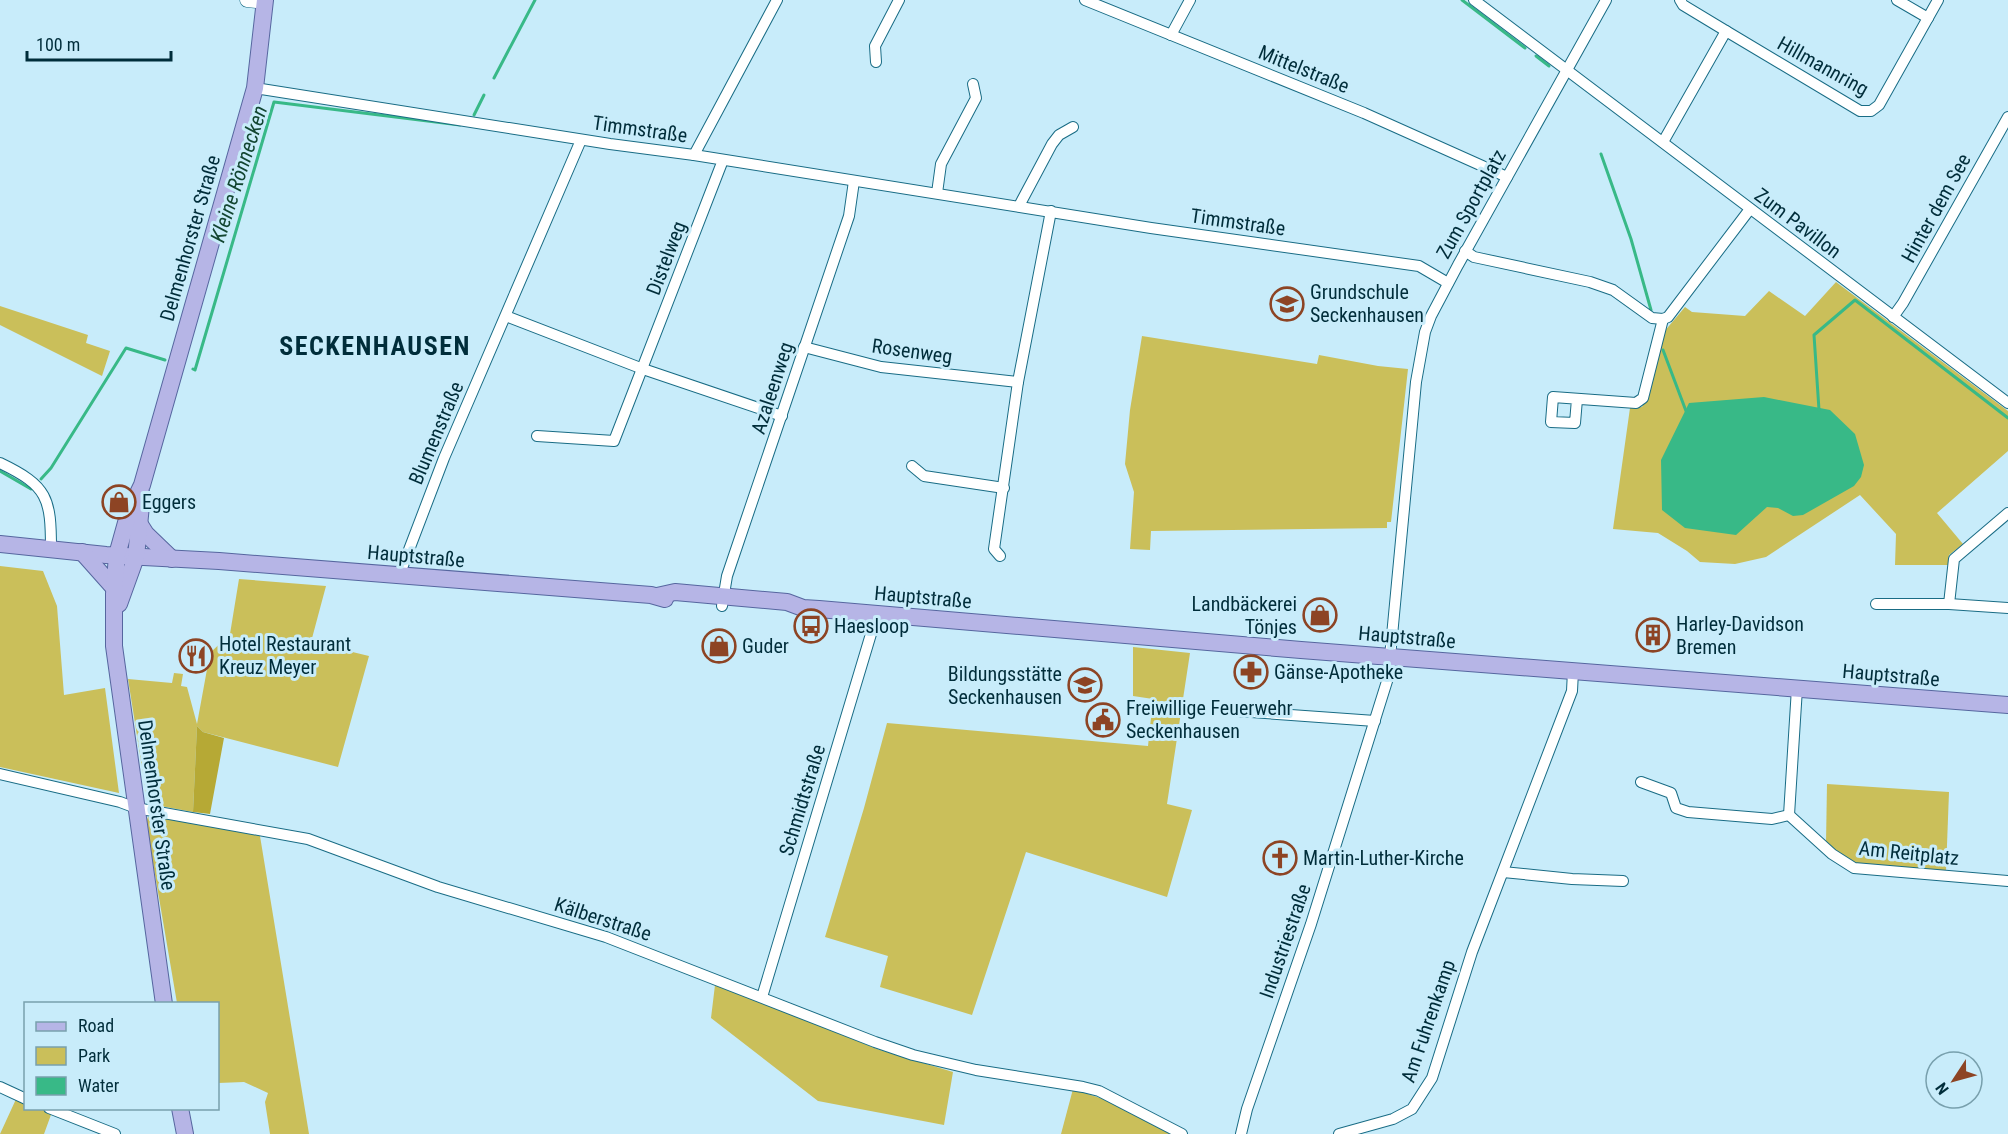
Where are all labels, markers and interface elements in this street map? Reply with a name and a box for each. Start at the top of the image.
scale bar [27,24,171,62]
street label: Hillmannring [1773,31,1873,101]
text: 100 m [36,34,80,55]
street label: Mittelstraße [1255,40,1353,98]
water label: Kleine Rönnecken [206,103,272,245]
street label: Timmstraße [591,110,689,148]
street label: Zum Sportplatz [1431,145,1511,263]
street label: Hinter dem See [1896,149,1976,267]
street label: Delmenhorster Straße [155,152,225,324]
street label: Zum Pavillon [1750,183,1846,263]
street label: Timmstraße [1189,203,1287,241]
street label: Distelweg [641,218,691,298]
place label: Grundschule Seckenhausen [1310,280,1424,327]
school or university icon: Grundschule Seckenhausen [1269,286,1305,322]
district label: SECKENHAUSEN [279,331,471,361]
street label: Rosenweg [870,333,954,369]
street label: Azaleenweg [746,339,798,437]
street label: Blumenstraße [404,378,468,488]
shop icon: Eggers [101,484,137,520]
place label: Eggers [142,490,196,514]
street label: Hauptstraße [366,540,466,572]
street label: Hauptstraße [873,581,973,613]
place label: Landbäckerei Tönjes [1192,592,1297,639]
shop icon: Landbäckerei Tönjes [1302,597,1338,633]
bus stop icon: Haesloop [793,608,829,644]
place label: Harley-Davidson Bremen [1676,612,1804,659]
place label: Haesloop [834,614,909,638]
building icon: Harley-Davidson Bremen [1635,617,1671,653]
street label: Hauptstraße [1357,621,1457,653]
shop icon: Guder [701,628,737,664]
place label: Hotel Restaurant Kreuz Meyer [219,632,351,679]
place label: Guder [742,634,789,658]
restaurant icon: Hotel Restaurant Kreuz Meyer [178,638,214,674]
pharmacy icon: Gänse-Apotheke [1233,654,1269,690]
street label: Hauptstraße [1841,659,1941,691]
place label: Gänse-Apotheke [1274,660,1403,684]
place label: Bildungsstätte Seckenhausen [948,662,1062,709]
school or university icon: Bildungsstätte Seckenhausen [1067,667,1103,703]
place label: Freiwillige Feuerwehr Seckenhausen [1126,696,1293,743]
public building icon: Freiwillige Feuerwehr Seckenhausen [1085,702,1121,738]
street label: Delmenhorster Straße [133,718,181,892]
street label: Schmidtstraße [774,742,830,858]
street label: Am Reitplatz [1858,836,1960,870]
church icon: Martin-Luther-Kirche [1262,840,1298,876]
place label: Martin-Luther-Kirche [1303,846,1464,870]
street label: Industriestraße [1254,881,1316,1001]
street label: Kälberstraße [551,892,655,946]
street label: Am Fuhrenkamp [1396,956,1460,1086]
legend [24,1002,219,1110]
text: Road [78,1015,114,1036]
text: Park [78,1045,110,1066]
north arrow [1924,1050,1984,1110]
text: Water [78,1075,120,1096]
text: N [1932,1079,1953,1098]

